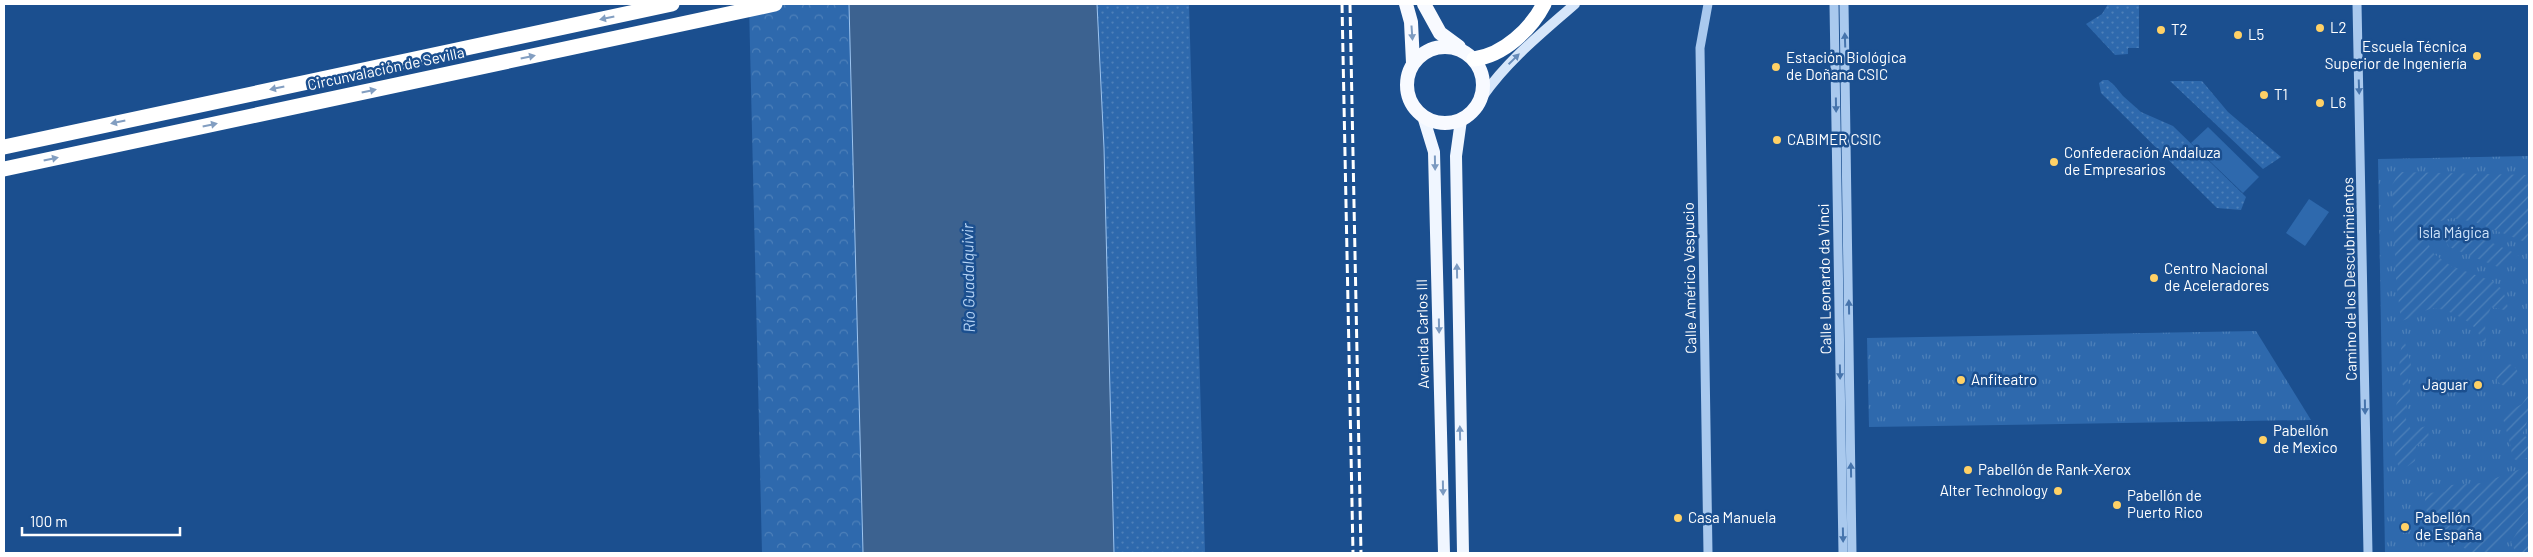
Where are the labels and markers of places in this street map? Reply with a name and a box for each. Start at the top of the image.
place label: L2 [2330,18,2347,36]
place label: T2 [2171,20,2188,38]
marker: L2 [2314,22,2326,34]
marker: T2 [2155,24,2167,36]
place label: L5 [2248,25,2264,43]
marker: L5 [2232,29,2244,41]
place label: Escuela Técnica Superior de Ingeniería [2325,37,2467,72]
place label: Estación Biológica de Doñana CSIC [1786,48,1906,83]
marker: Escuela Técnica Superior de Ingeniería [2471,50,2483,62]
marker: Estación Biológica de Doñana CSIC [1770,61,1782,73]
place label: T1 [2274,85,2288,103]
marker: T1 [2258,89,2270,101]
place label: L6 [2330,93,2346,111]
marker: L6 [2314,97,2326,109]
place label: CABIMER CSIC [1787,130,1881,148]
marker: CABIMER CSIC [1771,134,1783,146]
place label: Confederación Andaluza de Empresarios [2064,143,2221,178]
marker: Confederación Andaluza de Empresarios [2048,156,2060,168]
place label: Centro Nacional de Aceleradores [2164,259,2269,294]
marker: Centro Nacional de Aceleradores [2148,272,2160,284]
place label: Anfiteatro [1971,370,2037,388]
marker: Anfiteatro [1955,374,1967,386]
place label: Jaguar [2422,375,2469,393]
marker: Jaguar [2472,379,2484,391]
place label: Pabellón de Mexico [2273,421,2338,456]
marker: Pabellón de Mexico [2257,434,2269,446]
place label: Pabellón de Rank-Xerox [1978,460,2131,478]
marker: Pabellón de Rank-Xerox [1962,464,1974,476]
place label: Alter Technology [1940,481,2048,499]
marker: Alter Technology [2052,485,2064,497]
place label: Pabellón de Puerto Rico [2127,486,2203,521]
marker: Pabellón de Puerto Rico [2111,499,2123,511]
place label: Casa Manuela [1688,508,1776,526]
place label: Pabellón de España [2415,508,2482,543]
marker: Casa Manuela [1672,512,1684,524]
marker: Pabellón de España [2399,521,2411,533]

